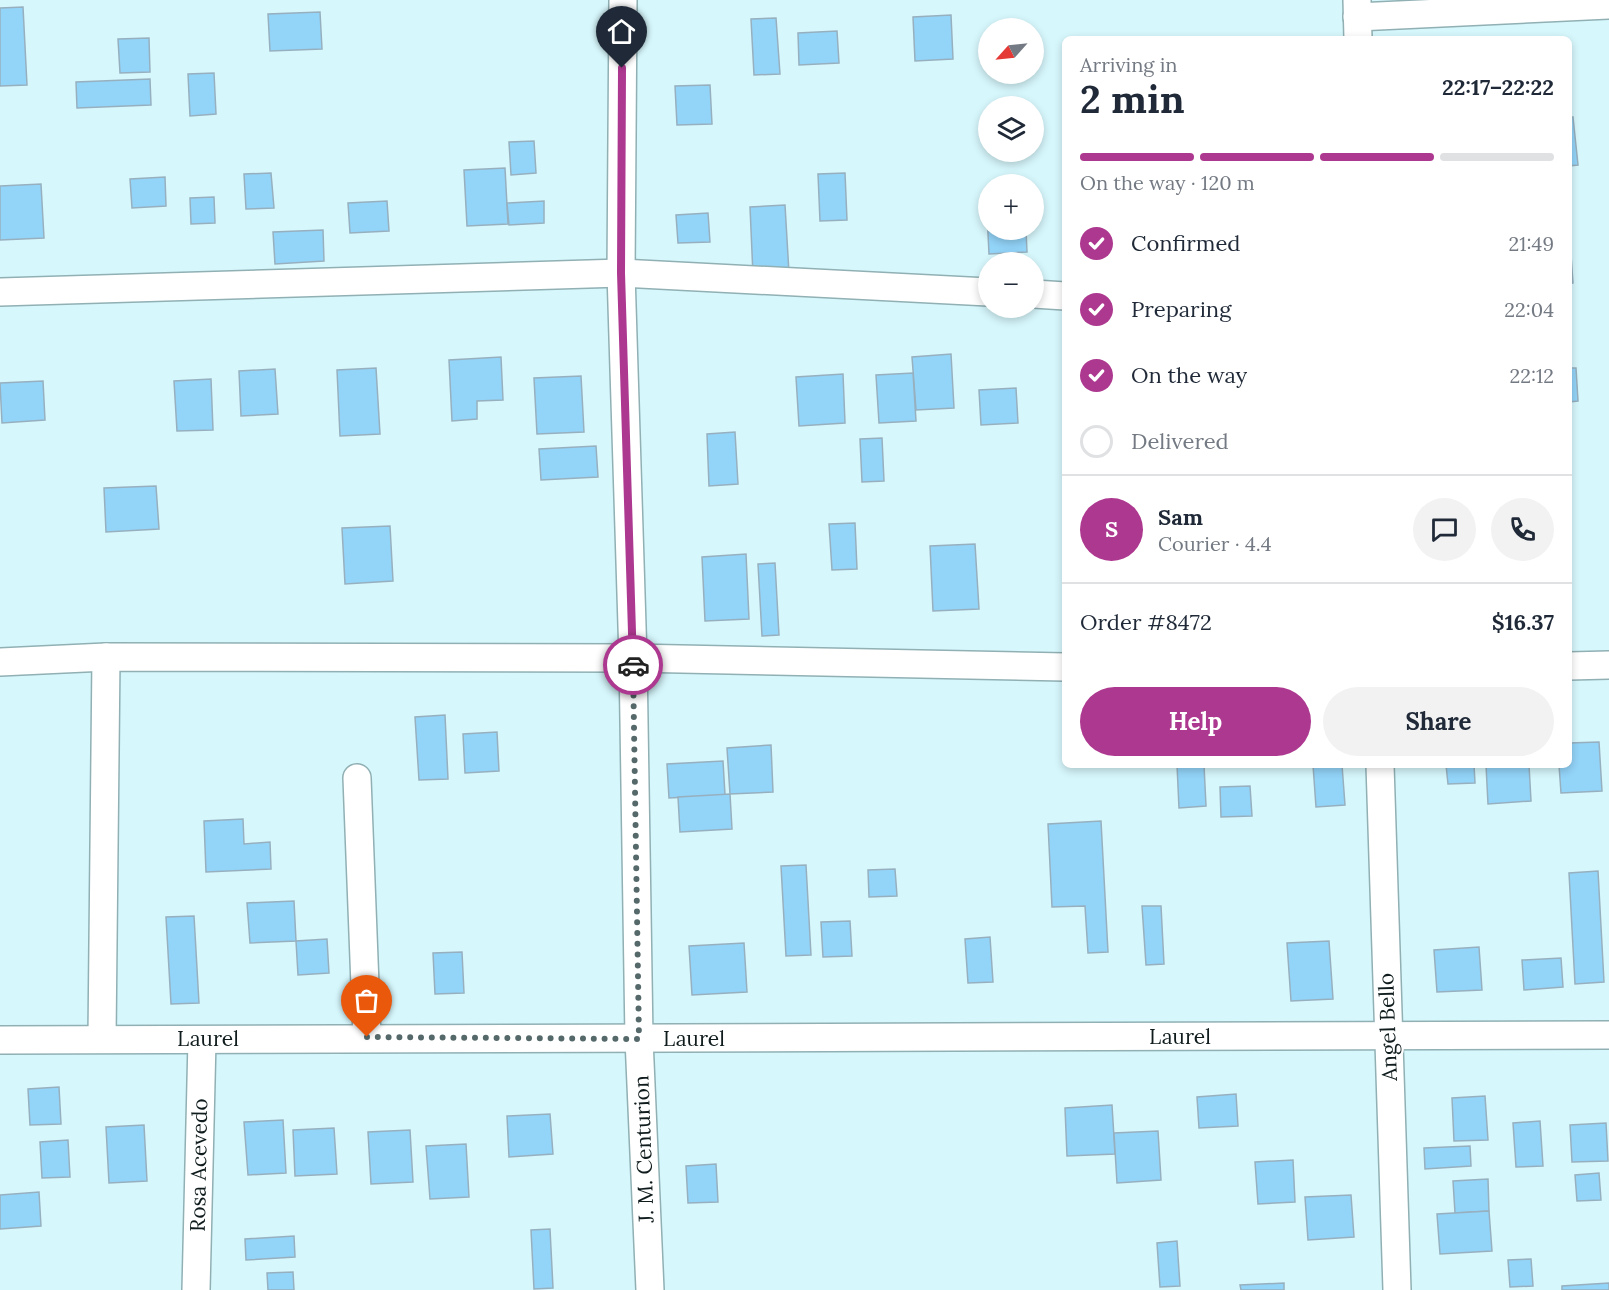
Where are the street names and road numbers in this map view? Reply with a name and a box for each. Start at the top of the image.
street label: Angel Bello [1372,972,1403,1083]
street label: Laurel [1149,1023,1211,1050]
street label: Laurel [177,1025,239,1052]
street label: Laurel [663,1025,725,1052]
street label: J. M. Centurion [627,1075,660,1224]
street label: Rosa Acevedo [184,1098,213,1232]

